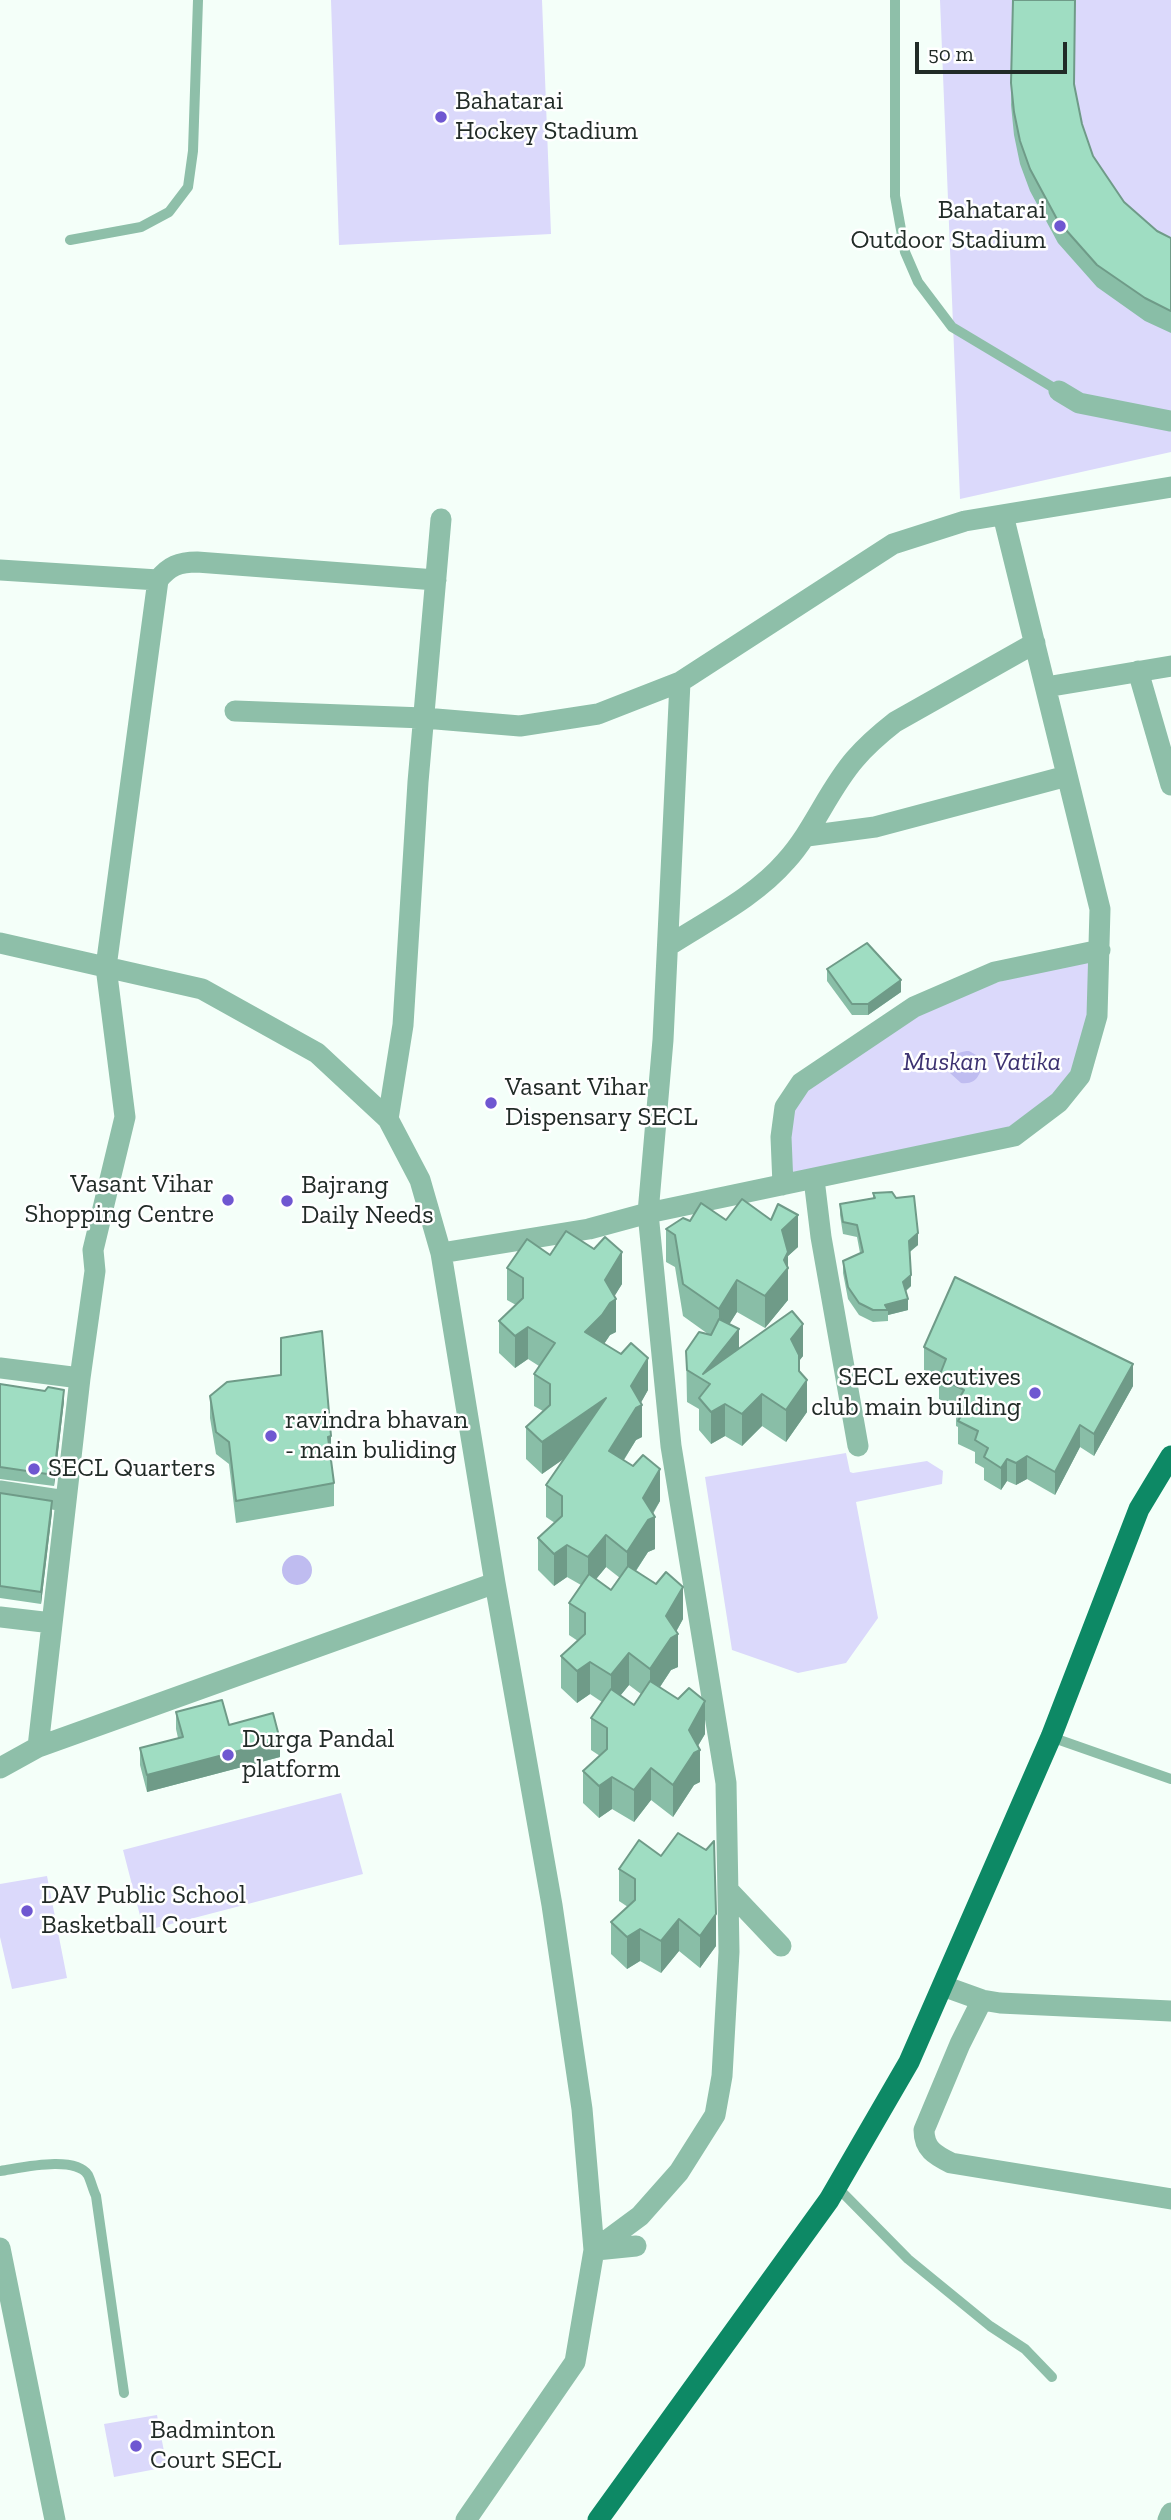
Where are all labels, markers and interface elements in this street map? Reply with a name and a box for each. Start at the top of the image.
scale bar [919,28,1071,72]
text: 50 m [928,41,974,66]
place label: Bahatarai Hockey Stadium [455,86,638,148]
marker: Bahatarai Hockey Stadium [433,109,449,125]
place label: Bahatarai Outdoor Stadium [850,195,1046,256]
marker: Bahatarai Outdoor Stadium [1052,218,1068,234]
park label: Muskan Vatika [903,1047,1061,1079]
place label: Vasant Vihar Dispensary SECL [505,1072,698,1134]
marker: Vasant Vihar Dispensary SECL [483,1095,499,1111]
place label: Vasant Vihar Shopping Centre [25,1169,214,1230]
place label: Bajrang Daily Needs [301,1170,434,1232]
marker: Vasant Vihar Shopping Centre [220,1192,236,1208]
marker: Bajrang Daily Needs [279,1193,295,1209]
place label: SECL executives club main building [811,1362,1021,1424]
marker: SECL executives club main building [1027,1385,1043,1401]
place label: ravindra bhavan - main buliding [285,1405,468,1466]
marker: ravindra bhavan - main buliding [263,1428,279,1444]
place label: SECL Quarters [48,1453,215,1485]
marker: SECL Quarters [26,1461,42,1477]
place label: Durga Pandal platform [242,1724,395,1786]
marker: Durga Pandal platform [220,1747,236,1763]
place label: DAV Public School Basketball Court [41,1880,246,1941]
marker: DAV Public School Basketball Court [19,1903,35,1919]
place label: Badminton Court SECL [150,2415,281,2476]
marker: Badminton Court SECL [128,2438,144,2454]

